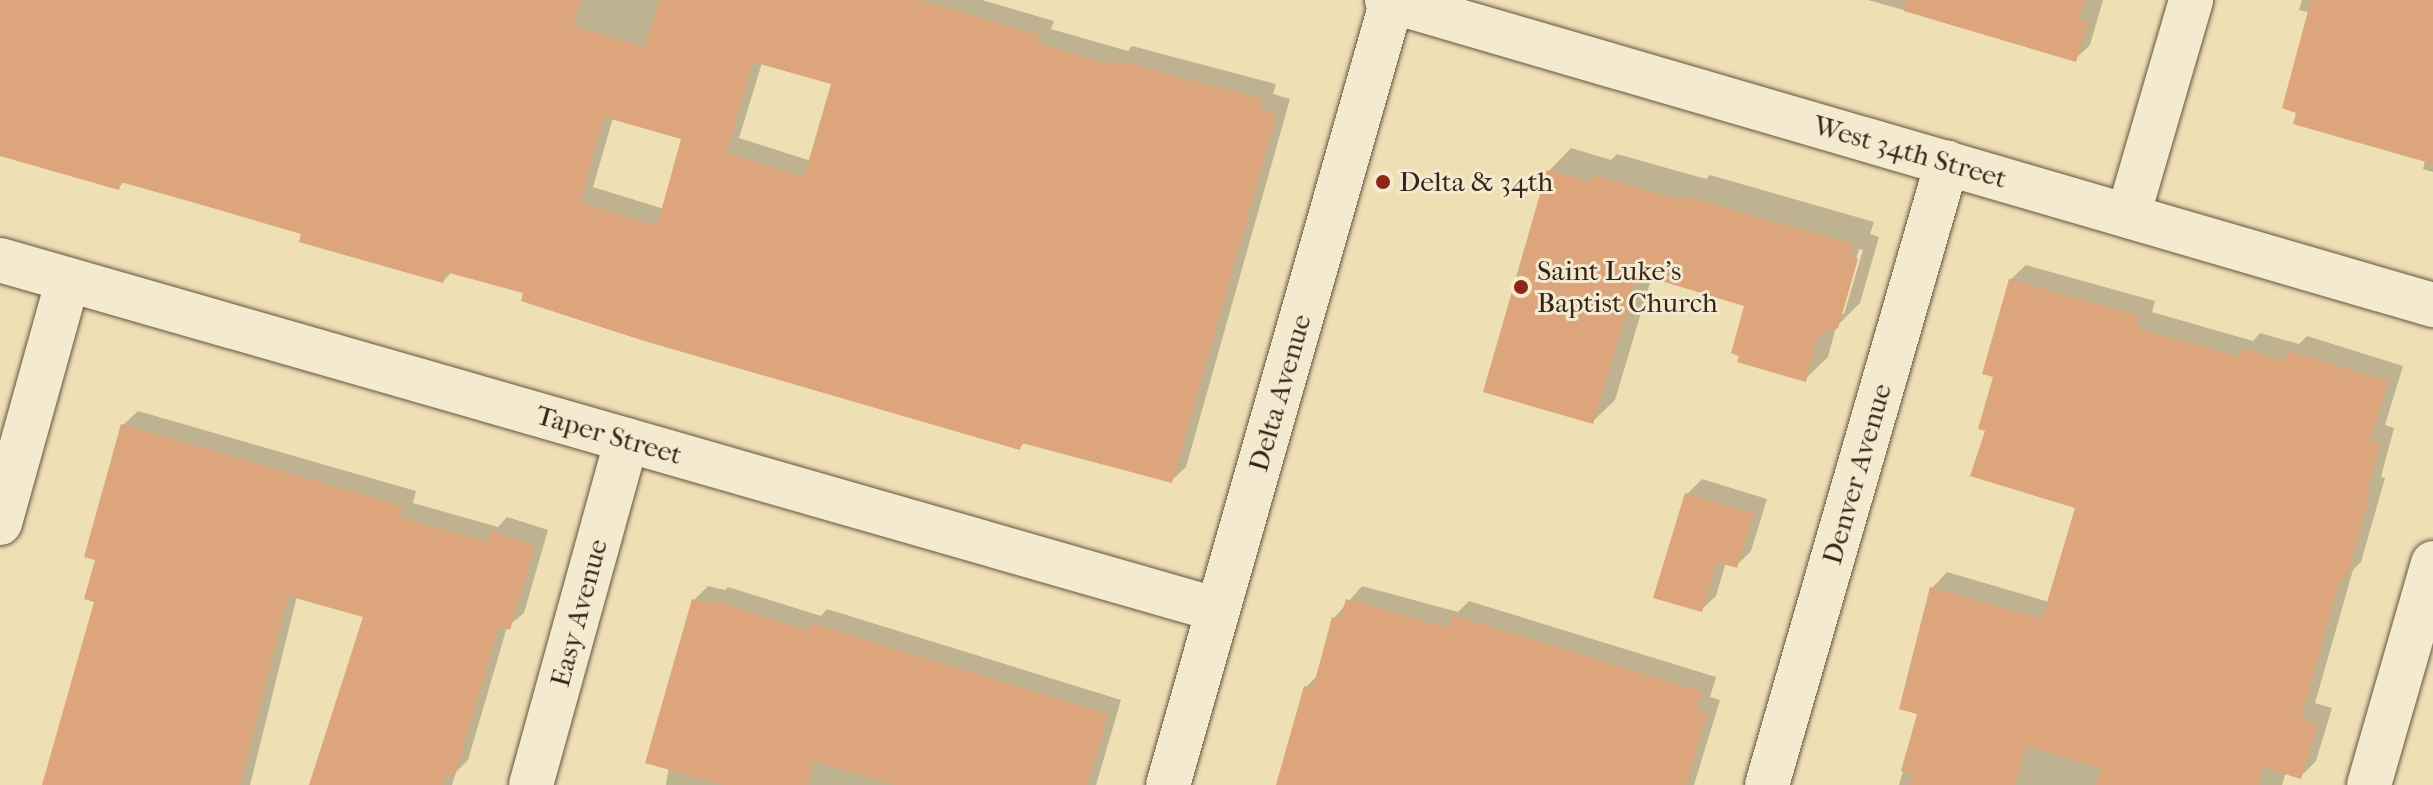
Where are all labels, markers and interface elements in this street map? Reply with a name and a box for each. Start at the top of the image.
street label: West 34th Street [1810,108,2010,196]
place label: Delta & 34th [1399,165,1553,199]
marker: Delta & 34th [1374,173,1392,191]
place label: Saint Luke's Baptist Church [1537,254,1718,320]
marker: Saint Luke's Baptist Church [1512,278,1530,296]
street label: Delta Avenue [1242,311,1318,475]
street label: Denver Avenue [1815,380,1899,568]
street label: Taper Street [532,398,686,472]
street label: Easy Avenue [543,535,615,691]

